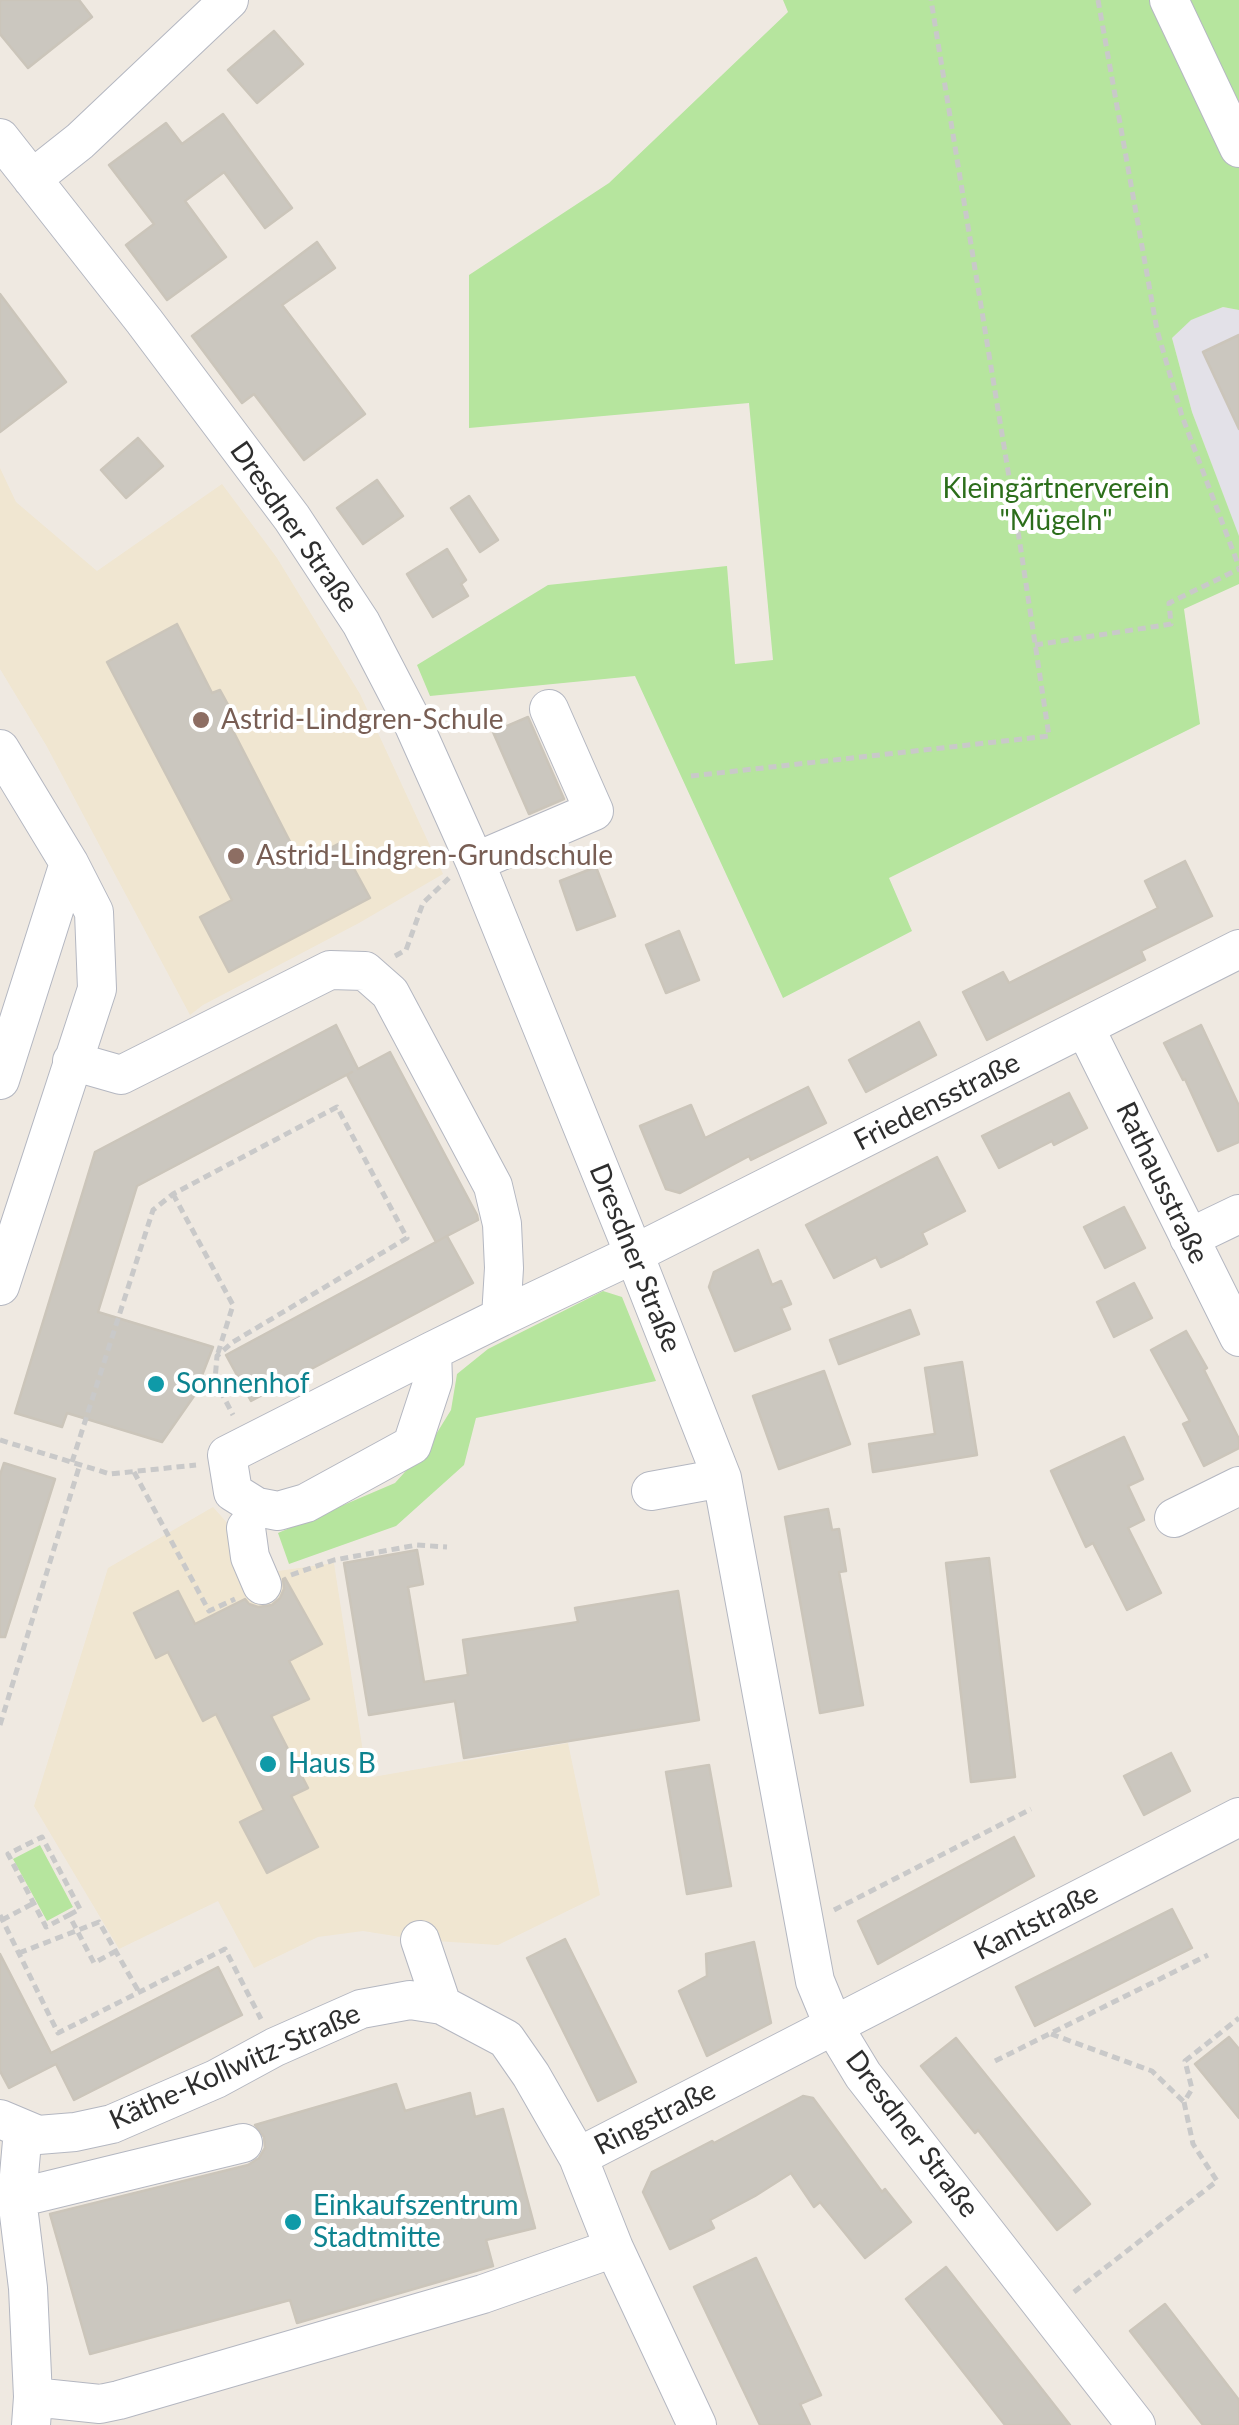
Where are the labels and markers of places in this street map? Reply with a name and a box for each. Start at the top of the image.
place label: Astrid-Lindgren-Schule [221,703,504,737]
marker: Astrid-Lindgren-Schule [190,709,212,731]
place label: Astrid-Lindgren-Grundschule [256,839,613,873]
marker: Astrid-Lindgren-Grundschule [225,845,247,867]
place label: Sonnenhof [176,1367,310,1401]
marker: Sonnenhof [145,1373,167,1395]
place label: Haus B [288,1747,376,1781]
marker: Haus B [257,1753,279,1775]
place label: Einkaufszentrum Stadtmitte [313,2189,519,2255]
marker: Einkaufszentrum Stadtmitte [282,2211,304,2233]

